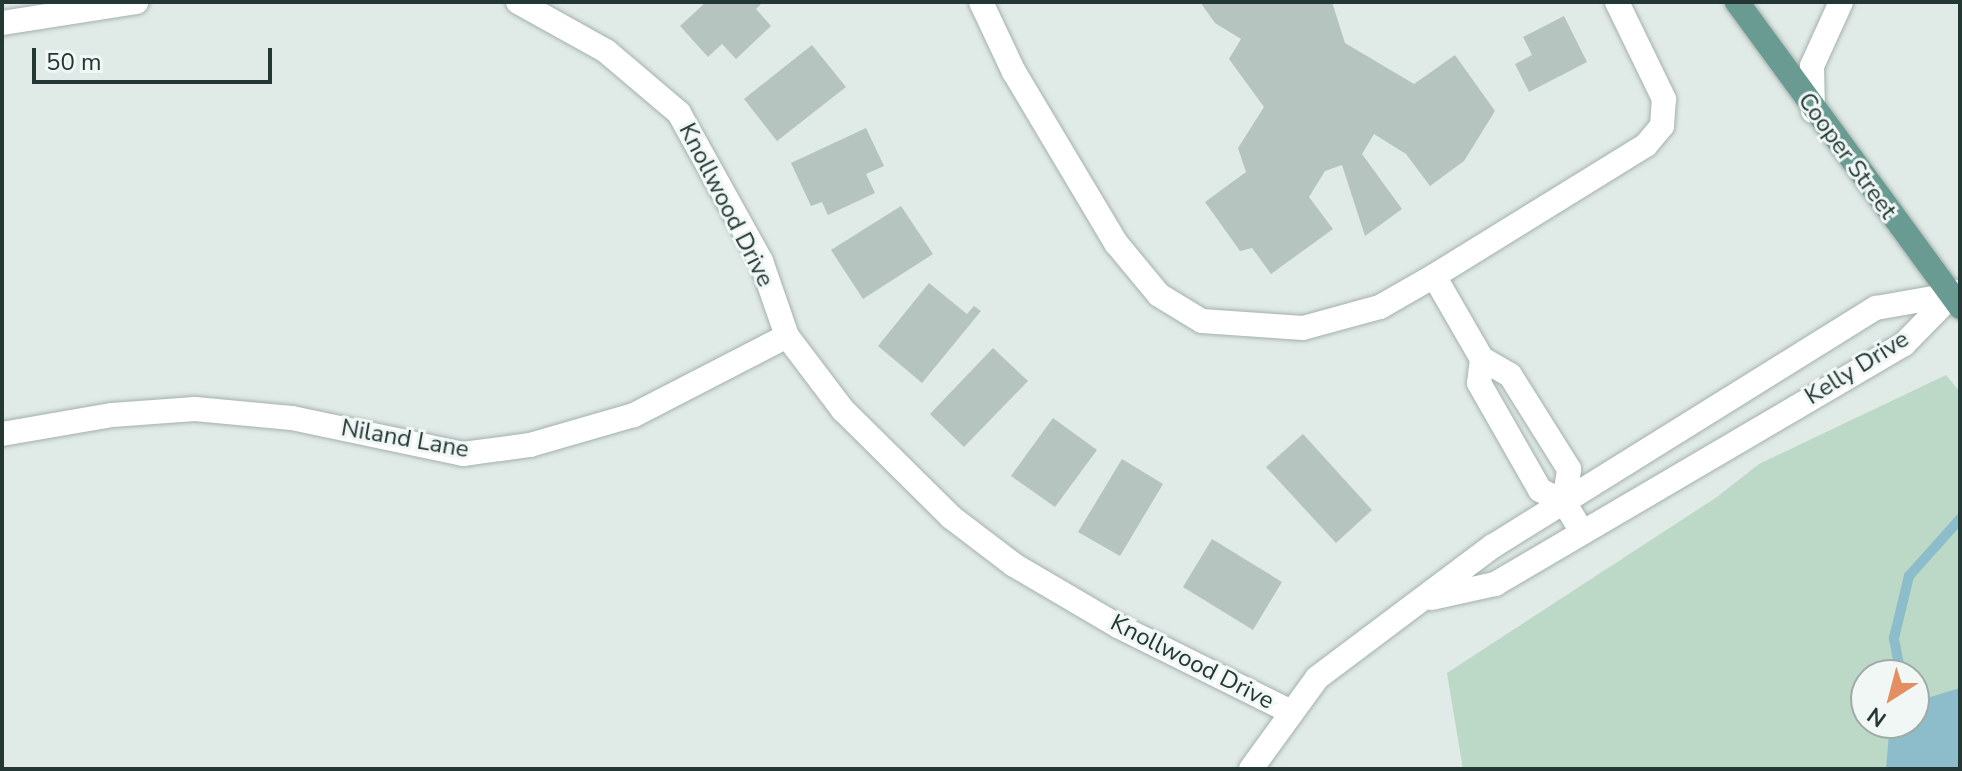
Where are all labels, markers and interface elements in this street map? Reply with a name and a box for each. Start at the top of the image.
scale bar [36,32,276,82]
text: 50 m [46,46,102,78]
street label: Cooper Street [1792,87,1902,225]
street label: Knollwood Drive [672,118,780,292]
street label: Kelly Drive [1800,325,1914,411]
street label: Niland Lane [339,414,471,464]
street label: Knollwood Drive [1105,608,1279,716]
north arrow [1850,659,1930,739]
text: N [1862,700,1893,734]

